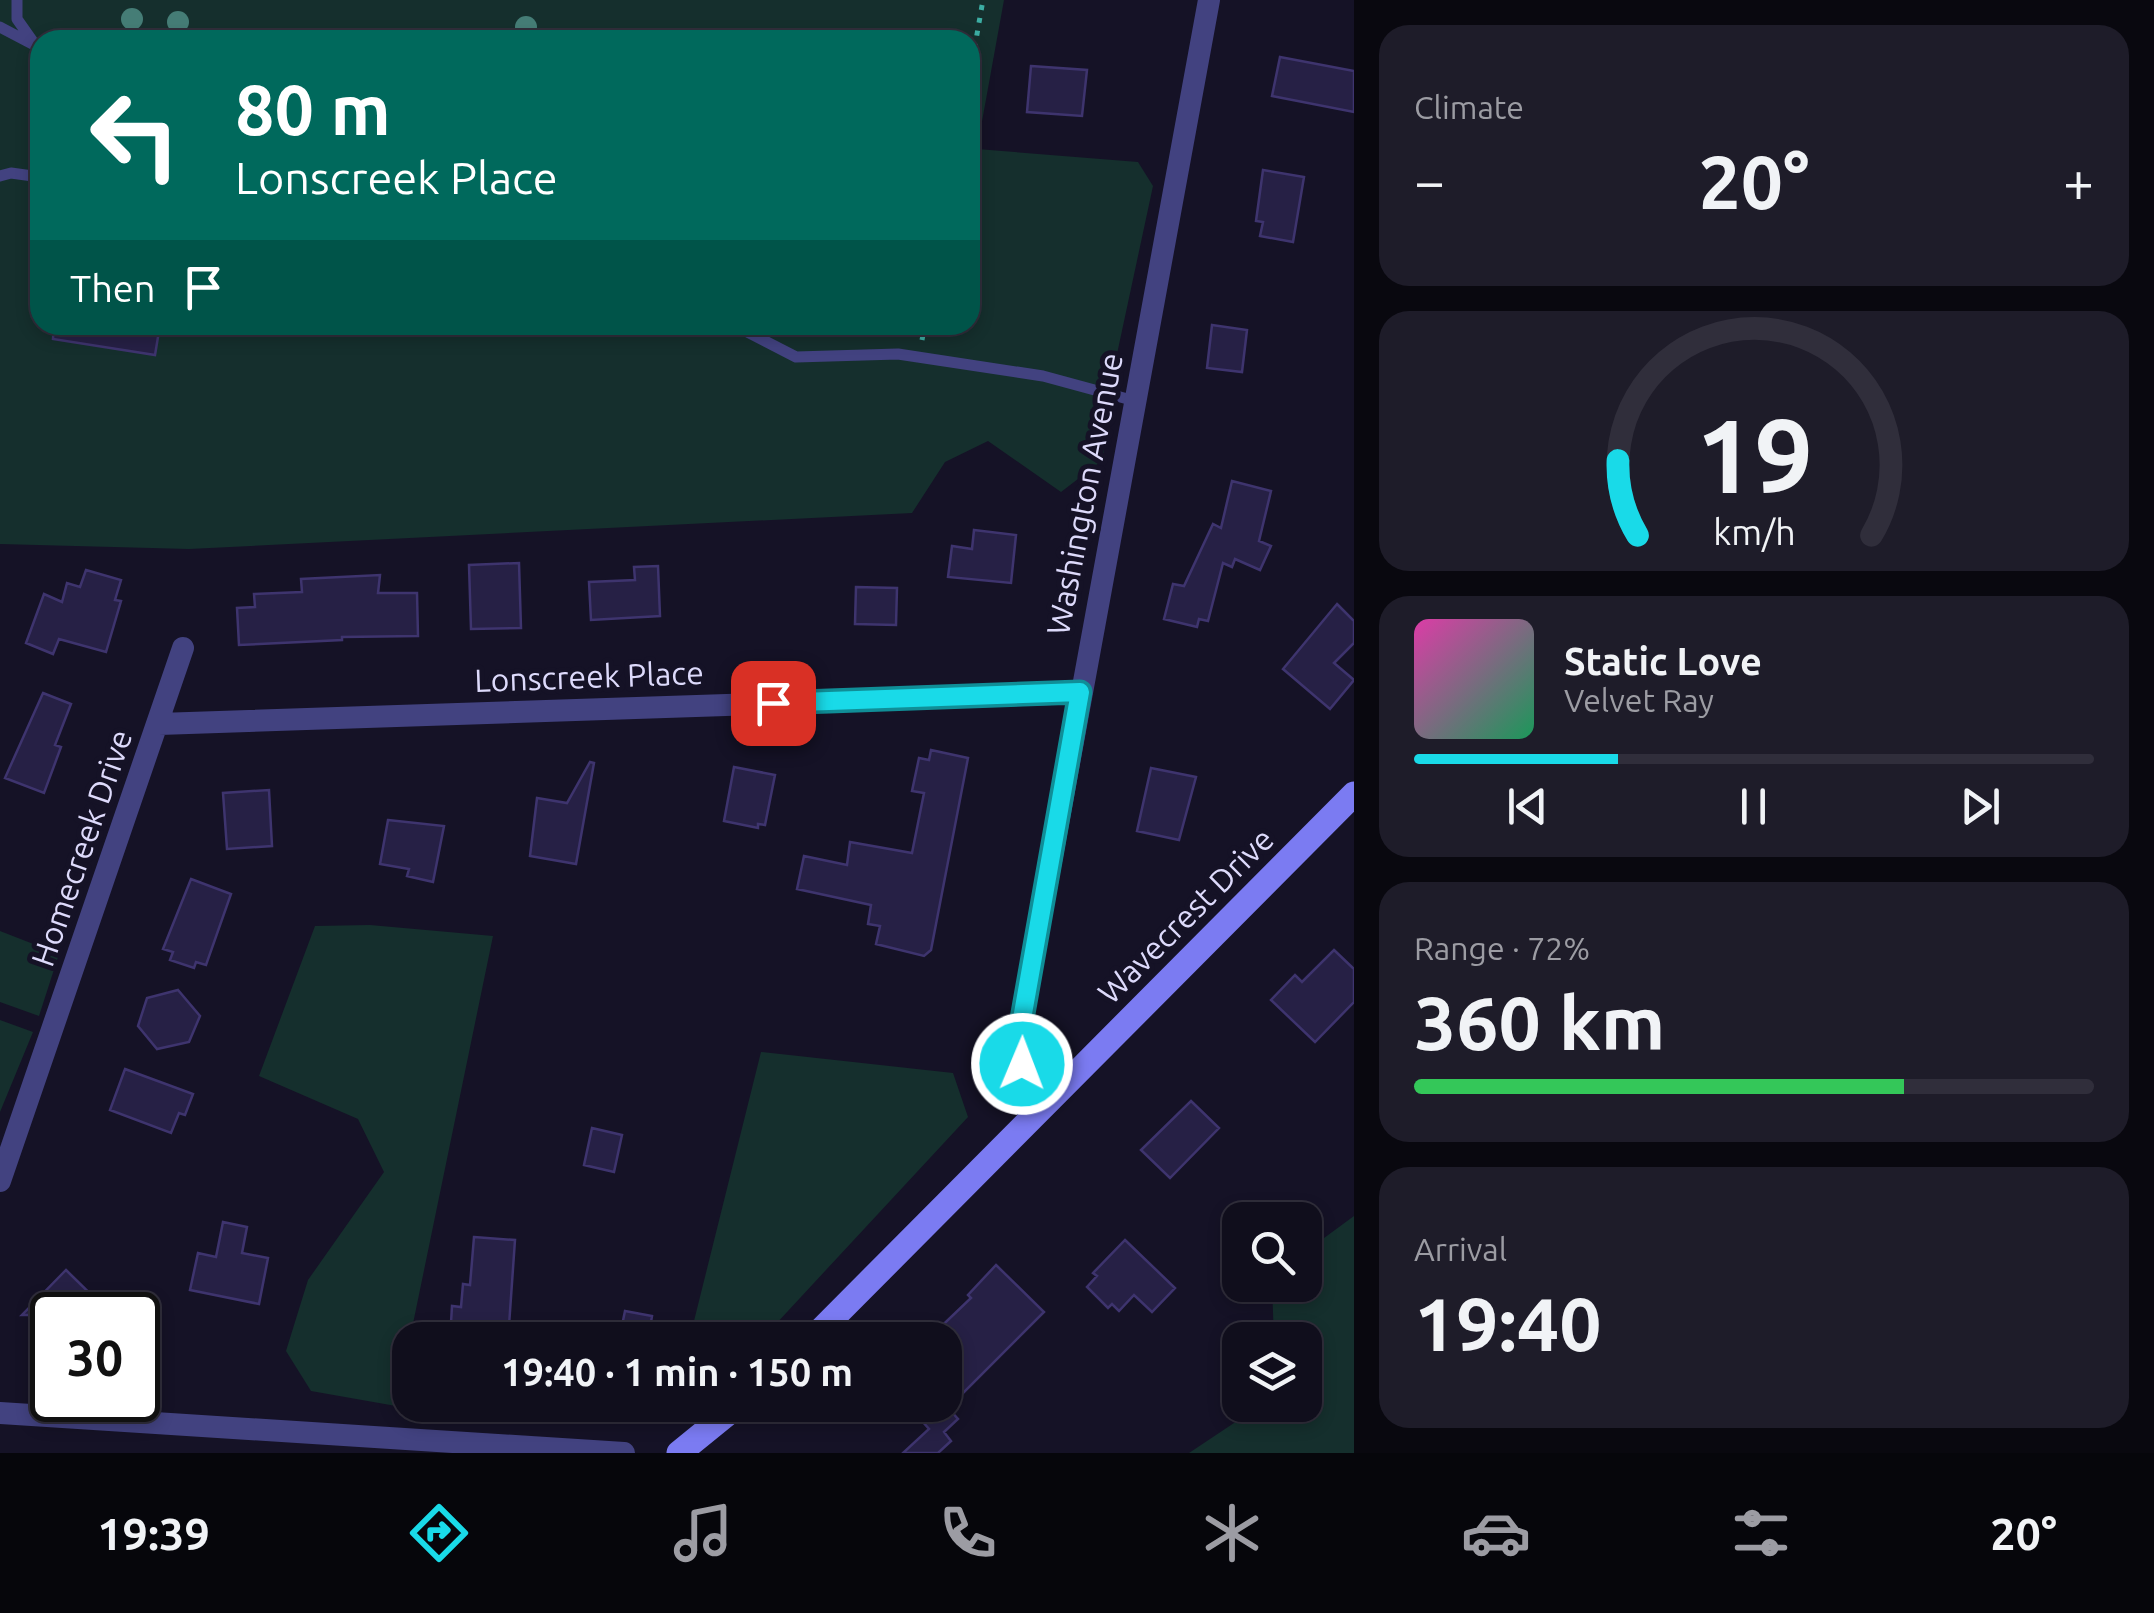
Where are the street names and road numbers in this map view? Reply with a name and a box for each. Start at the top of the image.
street label: Washington Avenue [1039,350,1129,638]
street label: Lonscreek Place [474,654,704,698]
street label: Homecreek Drive [24,725,138,971]
street label: Wavecrest Drive [1090,820,1280,1010]

